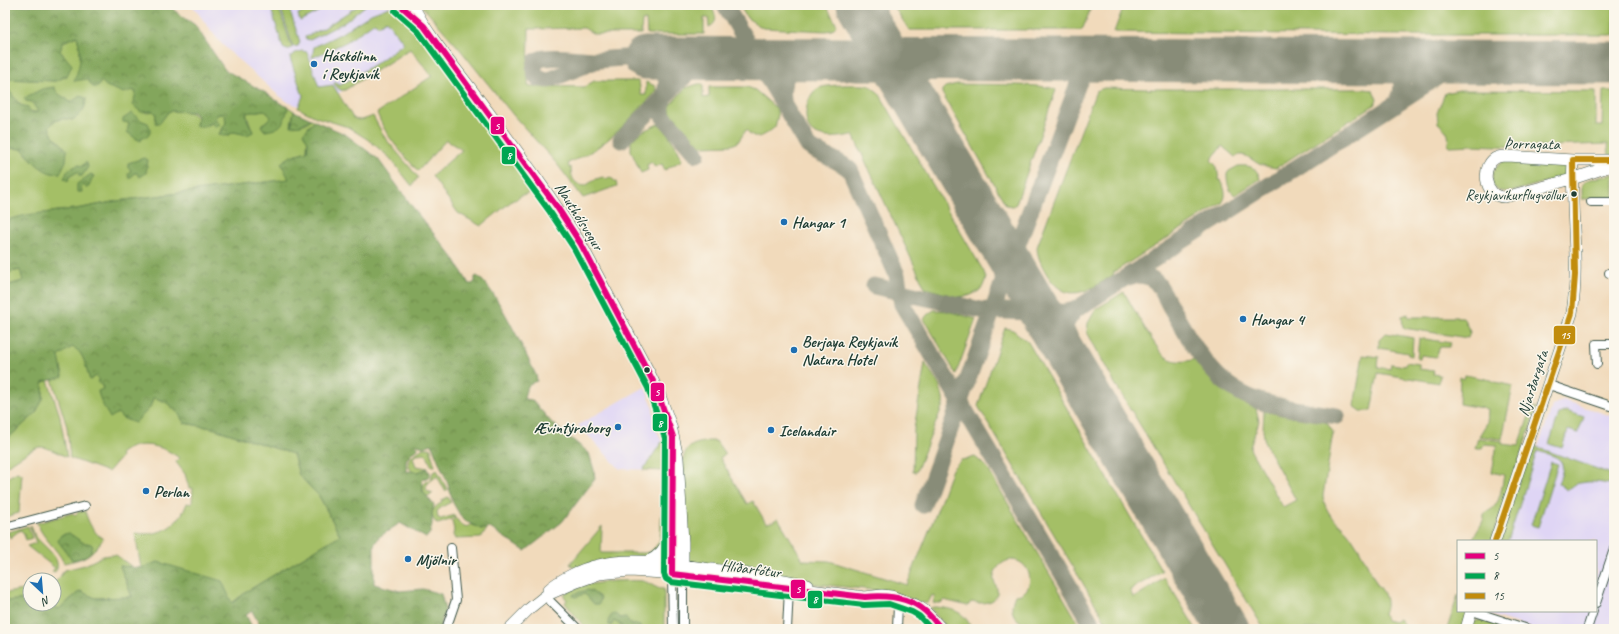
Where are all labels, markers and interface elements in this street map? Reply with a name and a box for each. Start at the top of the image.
place label: Háskólinn í Reykjavík [322,46,380,84]
marker: Háskólinn í Reykjavík [309,59,319,69]
line badge: 5 [490,116,505,135]
text: 5 [495,119,501,133]
street label: Þorragata [1504,134,1561,155]
line badge: 8 [501,146,516,165]
text: 8 [507,148,514,162]
street label: Nauthólsvegur [550,179,609,255]
place label: Reykjavíkurflugvöllur [1465,186,1568,205]
marker: Reykjavíkurflugvöllur [1569,189,1579,199]
place label: Hangar 1 [792,213,847,233]
marker: Hangar 1 [779,217,789,227]
place label: Hangar 4 [1251,310,1306,330]
marker: Hangar 4 [1238,314,1248,324]
line badge: 15 [1553,325,1576,345]
text: 15 [1560,328,1571,342]
place label: Berjaya Reykjavík Natura Hotel [802,332,899,370]
marker: Berjaya Reykjavík Natura Hotel [789,345,799,355]
street label: Njarðargata [1513,346,1553,419]
unlabelled marker [642,365,652,375]
line badge: 5 [650,382,665,402]
text: 5 [655,385,661,399]
line badge: 8 [652,413,668,432]
text: 8 [658,416,665,430]
place label: Ævintýraborg [533,418,611,438]
place label: Icelandair [779,421,838,441]
marker: Ævintýraborg [613,422,623,432]
marker: Icelandair [766,425,776,435]
place label: Perlan [154,482,191,502]
marker: Perlan [141,486,151,496]
legend [1457,540,1597,612]
text: 5 [1493,548,1499,564]
place label: Mjölnir [416,550,458,570]
marker: Mjölnir [403,554,413,564]
street label: Hlíðarfótur [720,555,783,583]
text: 8 [1493,568,1500,584]
north arrow [22,572,62,612]
line badge: 5 [790,579,806,599]
text: 5 [796,582,802,596]
text: 15 [1493,588,1504,604]
line badge: 8 [807,590,823,609]
text: 8 [813,592,820,606]
text: N [38,593,53,610]

